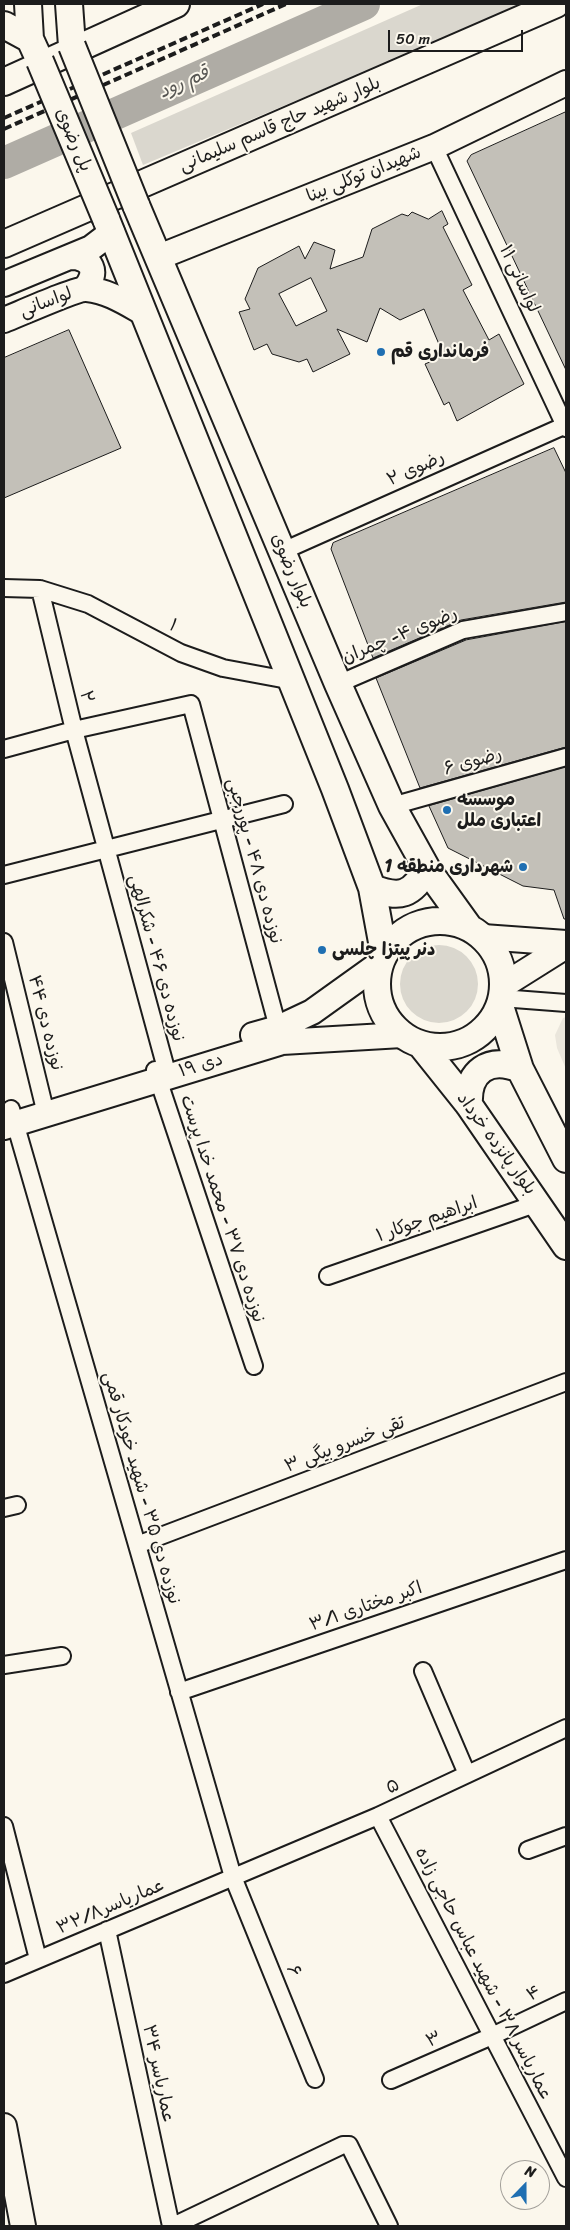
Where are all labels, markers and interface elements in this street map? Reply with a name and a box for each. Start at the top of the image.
scale bar [390,20,525,52]
text: 50 m [396,26,430,52]
water label: قم رود [155,62,213,104]
street label: بلوار شهید حاج قاسم سلیمانی [176,73,384,177]
street label: پل رضوی [50,105,96,175]
street label: شهیدان توکلی بینا [303,142,425,208]
street label: لواسانی ۱۱ [494,242,544,316]
street label: لواسانی [17,283,75,323]
place label: فرمانداری قم [391,341,489,363]
marker: فرمانداری قم [375,346,387,358]
street label: رضوی ۲ [384,447,448,491]
street label: بلوار رضوی [266,530,316,612]
street label: رضوی ۴- چمران [339,603,461,669]
street label: ۱ [165,615,181,637]
street label: ۲ [74,689,98,705]
street label: رضوی ۶ [441,743,505,781]
street label: نوزده دی ۴۸ - پوررجبی [221,776,287,946]
place label: موسسه اعتباری ملل [457,789,541,832]
marker: موسسه اعتباری ملل [441,804,453,816]
place label: شهرداری منطقه 1 [385,856,513,878]
marker: شهرداری منطقه 1 [517,861,529,873]
street label: نوزده دی ۴۶ - شکرالهی [123,872,189,1044]
place label: دنر پیتزا چلسی [332,939,435,961]
marker: دنر پیتزا چلسی [316,944,328,956]
street label: نوزده دی ۴۴ [23,973,67,1073]
street label: ۱۹ دی [176,1049,226,1083]
street label: بلوار پانزده خرداد [452,1088,540,1200]
street label: نوزده دی ۳۷ - محمد خدا پرست [175,1093,269,1325]
street label: ۱ ابراهیم جوکار [374,1193,480,1247]
street label: نوزده دی ۳۵ - شهید خودکار قمی [97,1369,185,1607]
street label: ۳ تقی خسرو بیگی [282,1412,408,1478]
street label: ۳/۱ اکبر مختاری [307,1578,425,1636]
street label: ۵ [383,1775,403,1799]
street label: عماریاسر ۳۸ - شهید عباس حاجی زاده [410,1844,556,2104]
street label: عماریاسر۳۲/۸ [54,1874,168,1940]
street label: ۶ [281,1962,305,1980]
street label: ۴ [523,1981,545,2007]
street label: عماریاسر ۳۴ [137,2023,179,2125]
street label: ۳ [423,2027,445,2053]
text: N [521,2158,540,2185]
north arrow [500,2160,550,2210]

